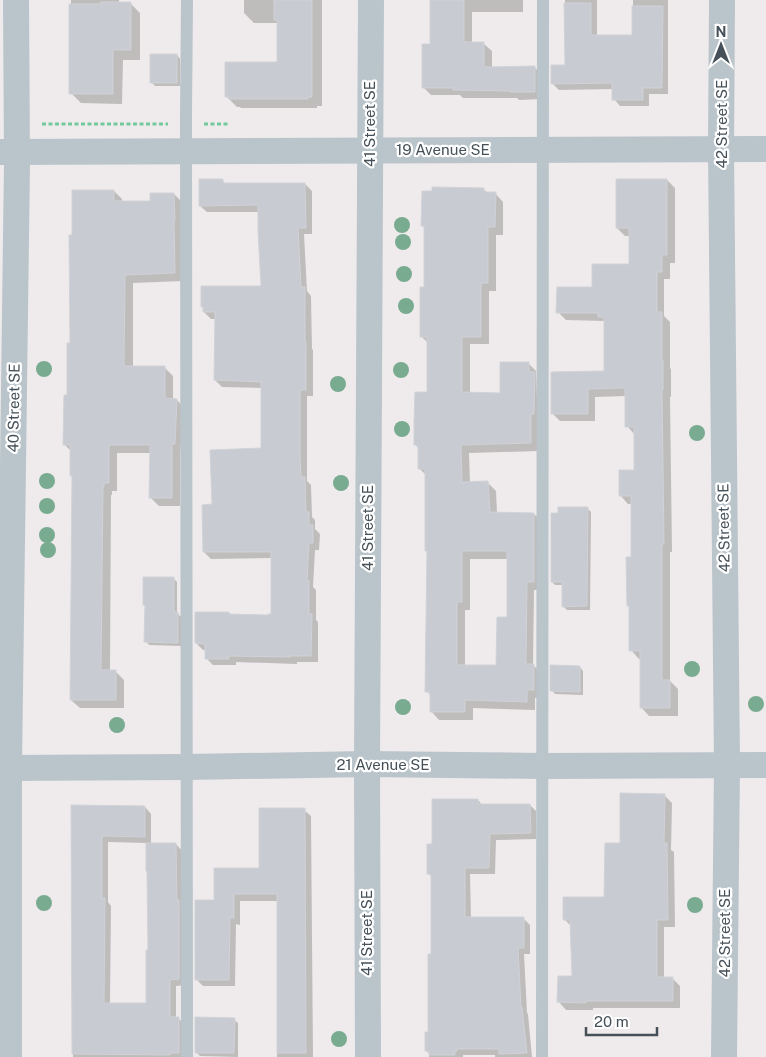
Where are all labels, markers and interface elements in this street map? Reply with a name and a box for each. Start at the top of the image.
north arrow [696,20,746,70]
text: N [716,24,726,40]
street label: 42 Street SE [713,80,730,168]
street label: 41 Street SE [361,81,378,167]
street label: 19 Avenue SE [396,141,490,158]
street label: 40 Street SE [4,363,23,453]
street label: 42 Street SE [714,483,733,573]
street label: 41 Street SE [359,485,376,571]
street label: 21 Avenue SE [336,756,430,773]
street label: 42 Street SE [716,889,733,977]
street label: 41 Street SE [358,890,375,976]
scale bar [586,1004,657,1036]
text: 20 m [594,1013,629,1030]

